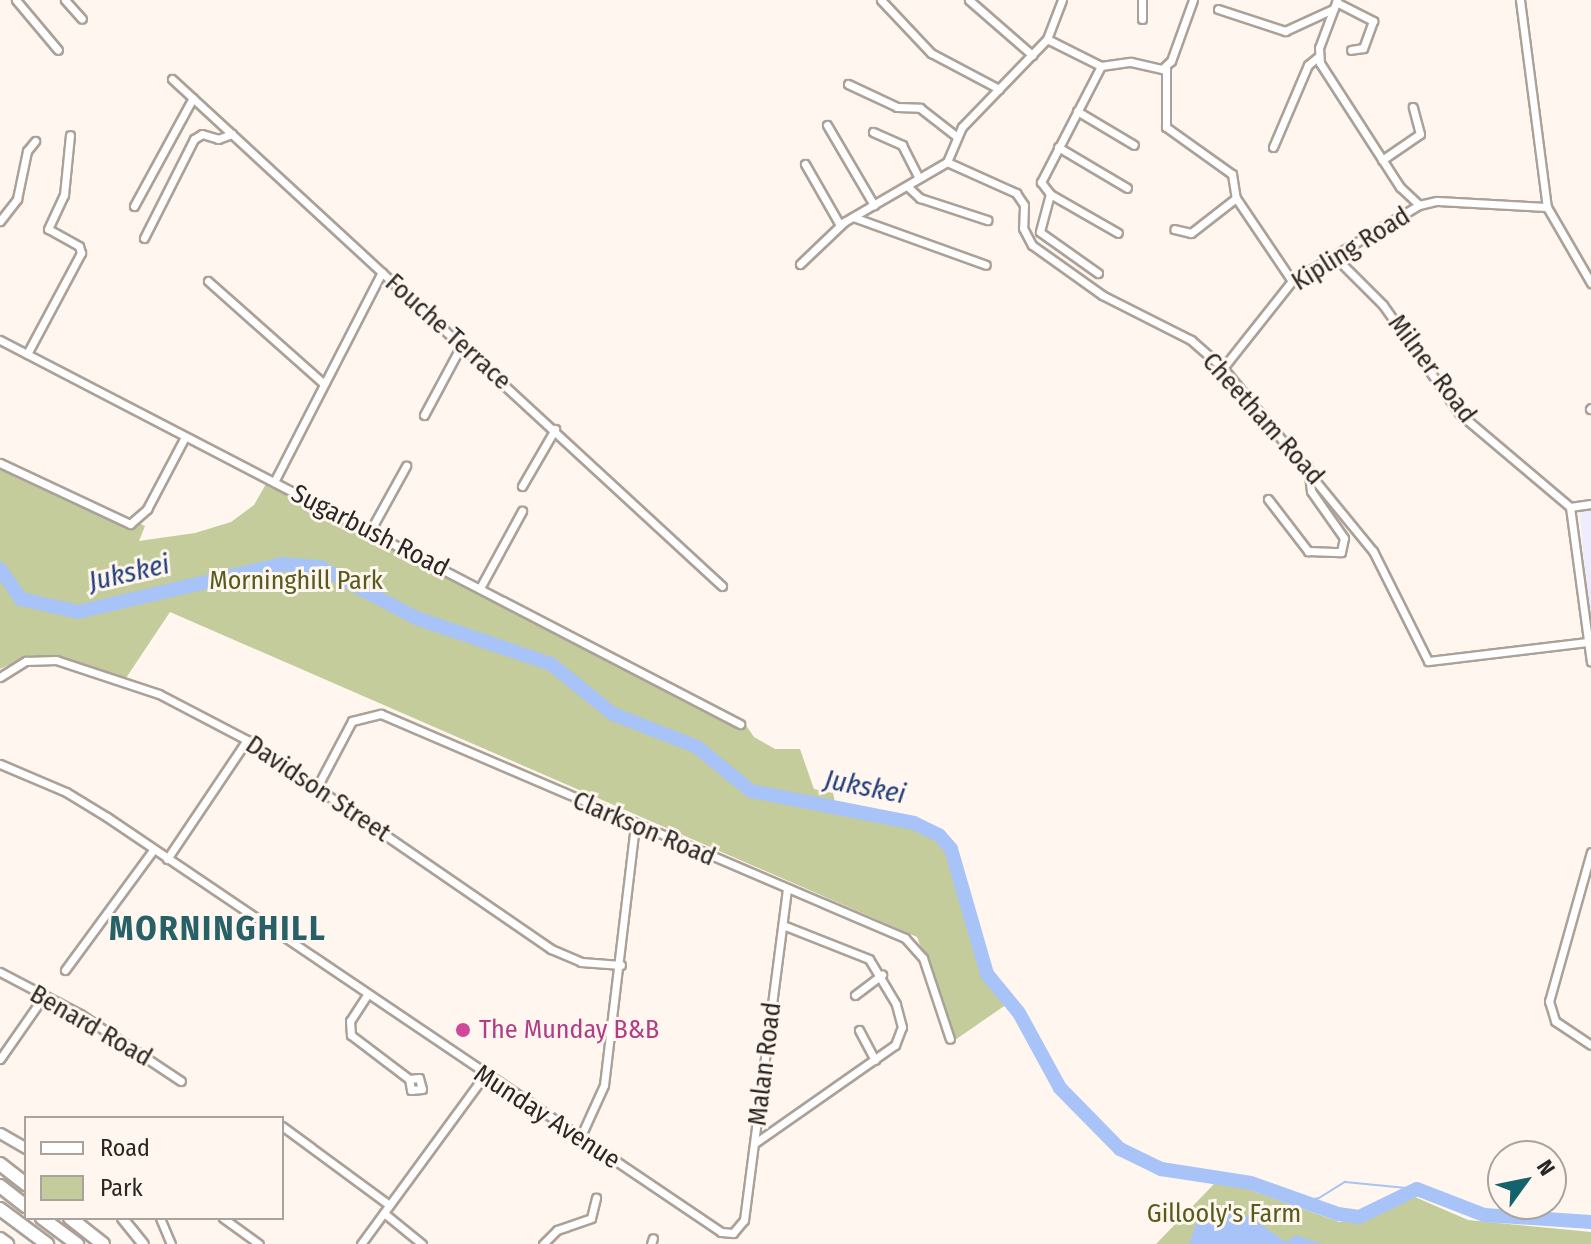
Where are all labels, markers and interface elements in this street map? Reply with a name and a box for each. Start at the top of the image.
street label: Kipling Road [1286,200,1416,298]
street label: Fouche Terrace [379,267,517,397]
street label: Milner Road [1381,309,1483,429]
street label: Cheetham Road [1195,346,1331,492]
street label: Sugarbush Road [286,478,454,584]
water label: Jukskei [85,547,173,599]
park label: Morninghill Park [209,565,383,597]
street label: Davidson Street [240,729,396,849]
water label: Jukskei [822,763,908,811]
street label: Clarkson Road [568,785,720,873]
district label: MORNINGHILL [109,909,327,949]
street label: Benard Road [24,979,158,1073]
street label: Malan Road [742,1000,788,1128]
place label: The Munday B&B [479,1014,659,1046]
marker: The Munday B&B [454,1021,472,1039]
street label: Munday Avenue [468,1058,626,1176]
legend [24,1116,284,1220]
text: Road [100,1134,150,1162]
north arrow [1487,1140,1567,1220]
text: N [1531,1155,1561,1181]
text: Park [100,1174,143,1202]
park label: Gillooly's Farm [1147,1198,1301,1230]

